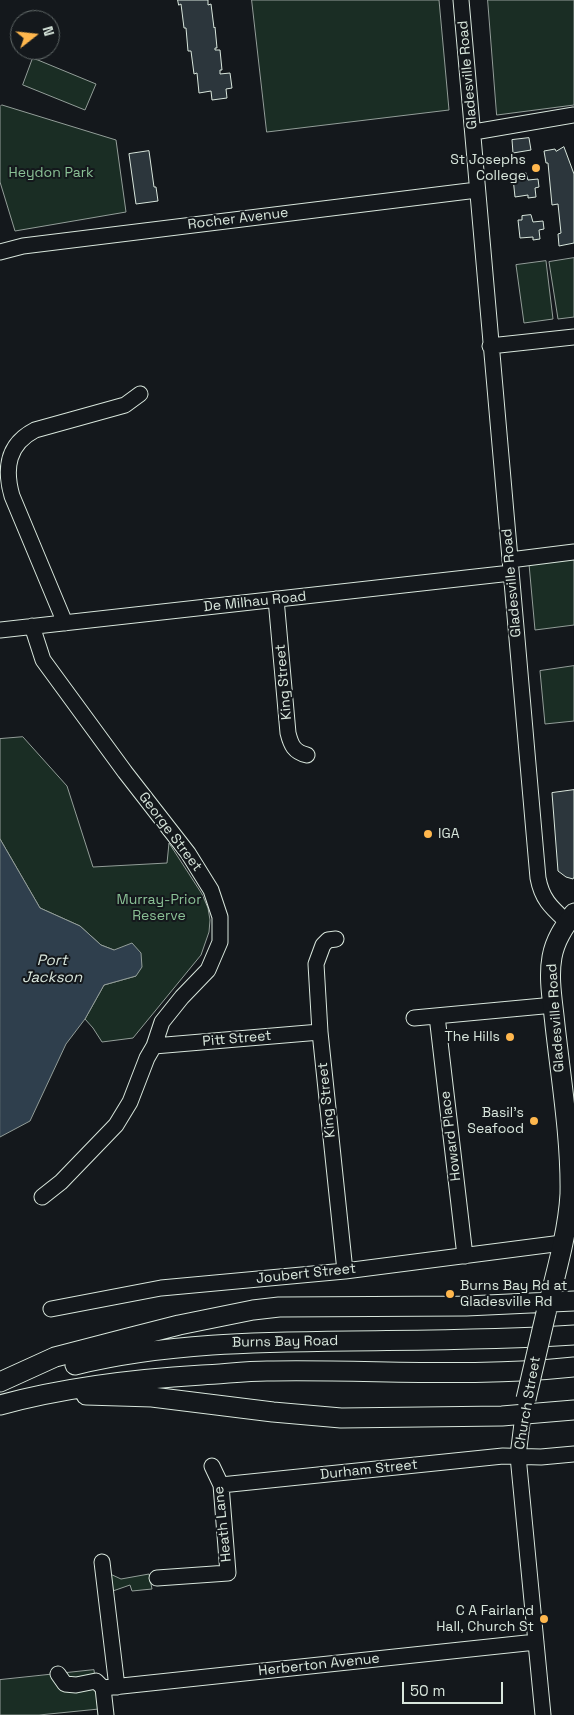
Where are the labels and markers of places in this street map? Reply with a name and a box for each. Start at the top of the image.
place label: St Josephs College [450,152,526,184]
marker: St Josephs College [530,162,542,174]
place label: IGA [438,826,459,842]
marker: IGA [422,828,434,840]
place label: The Hills [444,1029,500,1045]
marker: The Hills [504,1031,516,1043]
place label: Basil’s Seafood [467,1105,524,1138]
marker: Basil’s Seafood [528,1115,540,1127]
place label: Burns Bay Rd at Gladesville Rd [460,1278,567,1310]
marker: Burns Bay Rd at Gladesville Rd [444,1288,456,1300]
place label: C A Fairland Hall, Church St [436,1603,534,1635]
marker: C A Fairland Hall, Church St [538,1613,550,1625]

